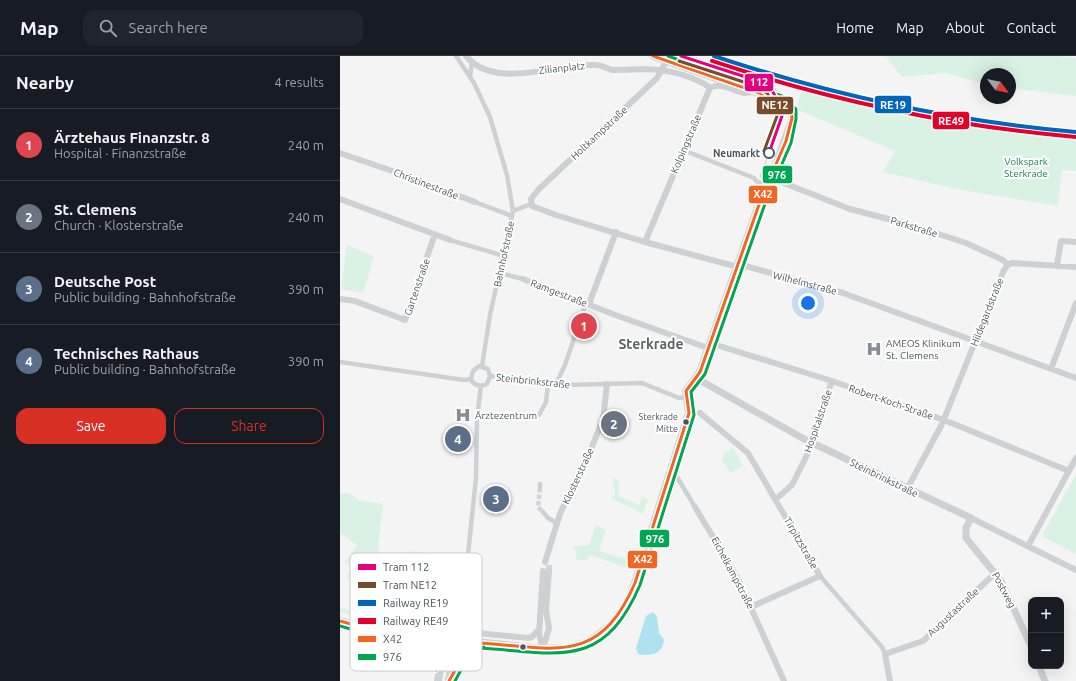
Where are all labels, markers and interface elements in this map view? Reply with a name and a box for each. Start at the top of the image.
search box [83,10,363,46]
text: Map [20,17,59,39]
icon: search [97,17,119,39]
text: Search here [129,19,208,36]
text: Home [836,20,874,36]
text: Map [896,20,924,36]
text: About [946,20,985,36]
text: Contact [1007,20,1056,36]
street label: Zilianplatz [538,60,586,76]
north arrow [980,68,1016,104]
text: Nearby [16,73,74,92]
line badge: 112 [744,73,774,92]
text: 4 results [274,75,324,89]
text: 112 [750,76,768,88]
line badge: RE19 [874,95,912,114]
line badge: NE12 [756,96,794,115]
text: NE12 [761,99,789,111]
text: RE19 [880,99,906,111]
street label: Holtkampstraße [569,104,629,162]
line badge: RE49 [932,111,970,130]
street label: Kolpingstraße [669,113,703,175]
text: RE49 [938,115,964,127]
text: Ärztehaus Finanzstr. 8 [54,129,210,146]
text: 1 [25,138,33,152]
text: 240 m [288,138,324,152]
text: Hospital · Finanzstraße [54,146,186,160]
marker: Neumarkt [763,147,775,159]
place label: Neumarkt [713,148,761,159]
park label: Volkspark Sterkrade [1004,156,1048,179]
line badge: 976 [762,165,793,184]
street label: Christinestraße [392,167,460,201]
text: 976 [768,169,786,181]
line badge: X42 [748,185,778,204]
text: X42 [753,188,773,200]
text: St. Clemens [54,201,137,218]
text: 2 [25,210,33,224]
text: 240 m [288,210,324,224]
street label: Parkstraße [889,215,939,239]
text: Church · Klosterstraße [54,218,183,232]
street label: Bahnhofstraße [492,220,516,288]
street label: Gartenstraße [402,257,432,317]
street label: Wilhelmstraße [772,269,838,297]
text: Deutsche Post [54,273,156,290]
street label: Hildegardstraße [968,276,1006,348]
street label: Ramgestraße [529,277,589,309]
text: 3 [25,282,33,296]
text: 390 m [288,282,324,296]
text: Public building · Bahnhofstraße [54,290,236,304]
your location [798,293,818,313]
pin: 1 [571,311,597,341]
district label: Sterkrade [618,336,684,352]
place label: AMEOS Klinikum St. Clemens [886,338,961,361]
hospital icon: AMEOS Klinikum St. Clemens [865,340,883,358]
text: Technisches Rathaus [54,345,199,362]
text: 4 [25,354,33,368]
text: 390 m [288,354,324,368]
text: Public building · Bahnhofstraße [54,362,236,376]
street label: Steinbrinkstraße [495,372,571,390]
street label: Robert-Koch-Straße [847,382,935,422]
street label: Hospitalstraße [802,388,834,454]
hospital icon: Ärztezentrum [454,406,472,424]
button: Save [16,408,166,444]
button: Share [174,408,324,444]
pin: 2 [601,409,627,439]
place label: Ärztezentrum [475,410,537,421]
place label: Sterkrade Mitte [639,412,678,434]
marker: Sterkrade Mitte [681,417,691,427]
pin: 4 [445,424,471,454]
street label: Klosterstraße [560,446,596,506]
street label: Steinbrinkstraße [848,457,920,499]
pin: 3 [483,484,509,514]
street label: Tirpitzstraße [782,515,820,571]
line badge: 976 [639,529,670,548]
text: 976 [646,533,664,545]
street label: Eichelkampstraße [709,535,757,611]
line badge: X42 [627,550,658,569]
legend [350,553,482,671]
text: X42 [633,553,653,565]
text: Tram 112 [383,561,429,573]
street label: Postweg [990,570,1018,610]
text: Tram NE12 [383,579,437,591]
street label: Augustastraße [925,586,981,638]
text: Railway RE19 [383,597,448,609]
map controls [1028,597,1064,669]
button: + [1028,597,1064,633]
text: Railway RE49 [383,615,448,627]
text: X42 [383,633,402,645]
button: − [1028,633,1064,669]
unlabelled marker [518,642,528,652]
text: 976 [383,651,402,663]

